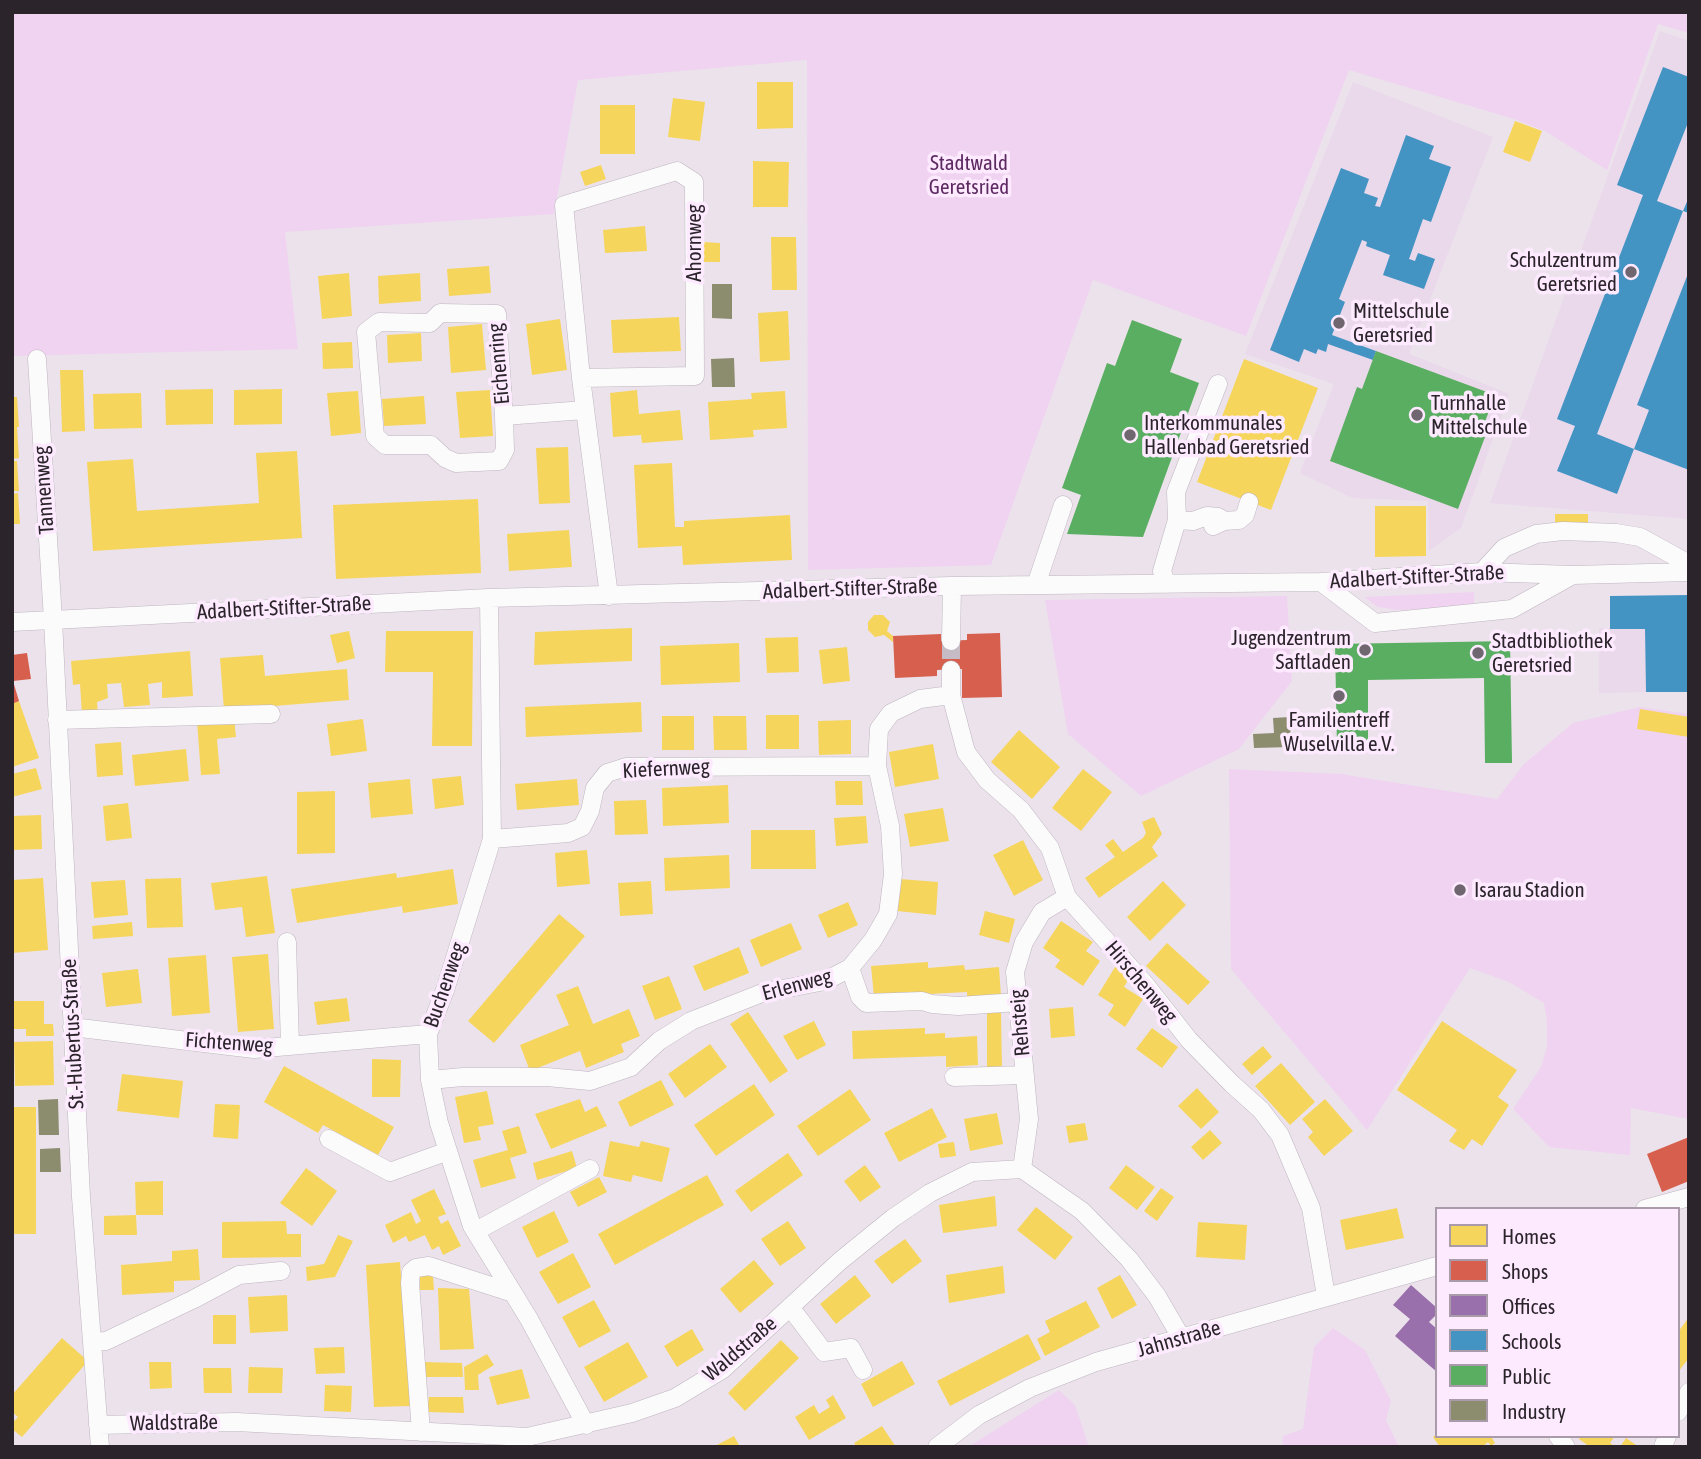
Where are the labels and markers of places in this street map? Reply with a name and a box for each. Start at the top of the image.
place label: Schulzentrum Geretsried [1510,247,1617,297]
marker: Schulzentrum Geretsried [1623,264,1639,280]
place label: Mittelschule Geretsried [1353,298,1449,348]
marker: Mittelschule Geretsried [1331,315,1347,331]
place label: Turnhalle Mittelschule [1431,390,1527,440]
marker: Turnhalle Mittelschule [1409,407,1425,423]
place label: Interkommunales Hallenbad Geretsried [1144,410,1309,460]
marker: Interkommunales Hallenbad Geretsried [1122,427,1138,443]
place label: Jugendzentrum Saftladen [1231,625,1351,675]
place label: Stadtbibliothek Geretsried [1492,628,1613,678]
marker: Jugendzentrum Saftladen [1357,642,1373,658]
marker: Stadtbibliothek Geretsried [1470,645,1486,661]
marker: Familientreff Wuselvilla e.V. [1331,688,1347,704]
place label: Familientreff Wuselvilla e.V. [1283,707,1395,757]
place label: Isarau Stadion [1474,877,1585,903]
marker: Isarau Stadion [1452,882,1468,898]

